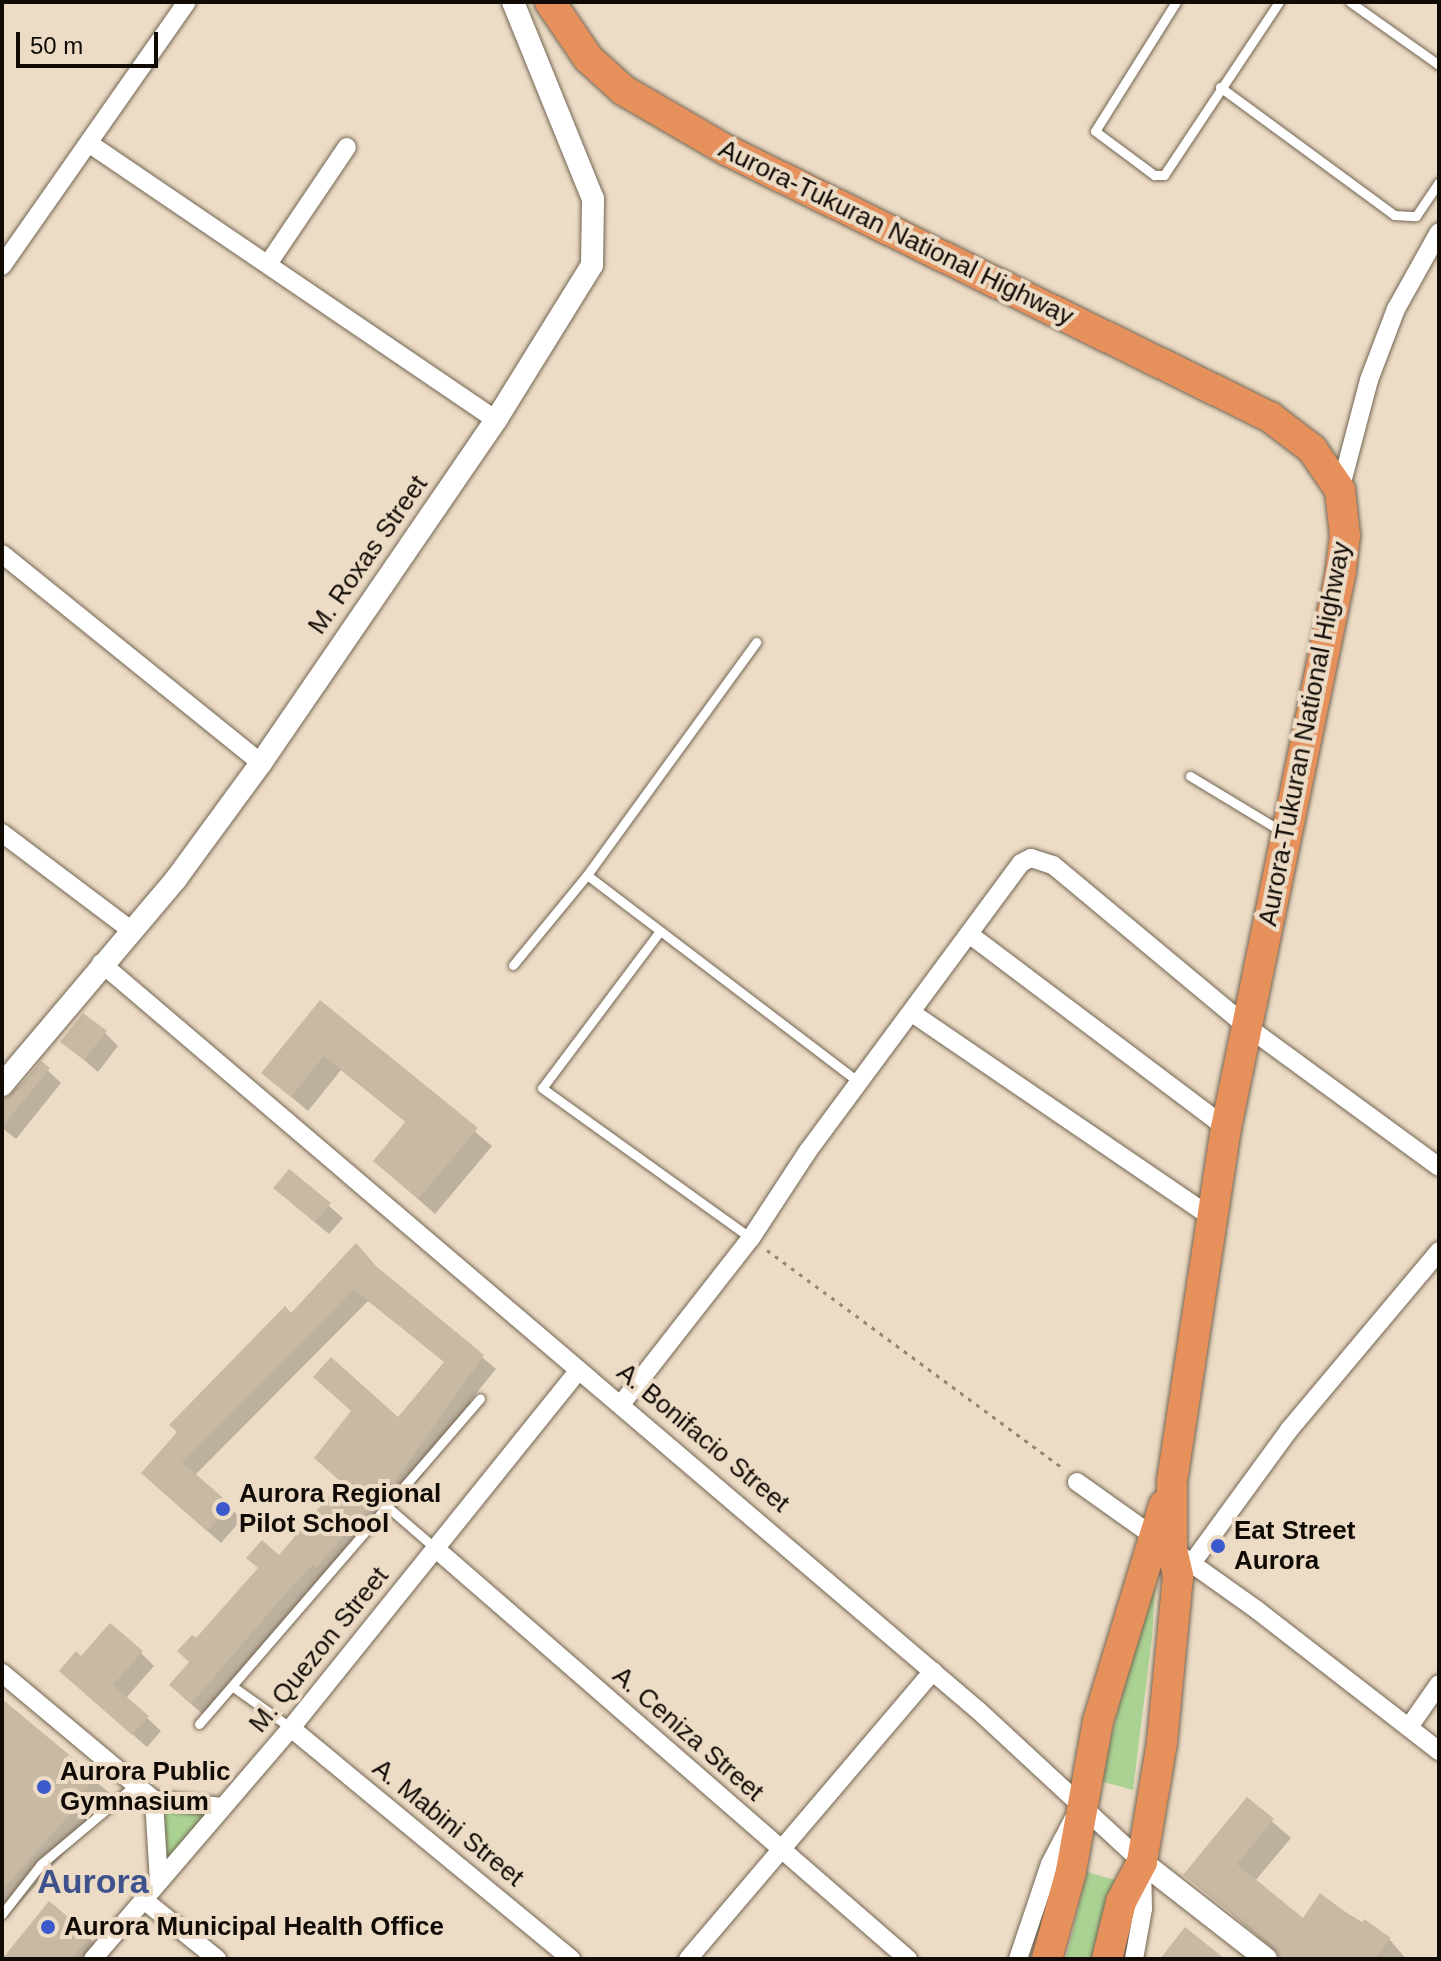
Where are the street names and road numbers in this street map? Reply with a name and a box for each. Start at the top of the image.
street label: Aurora-Tukuran National Highway [714,133,1078,333]
street label: M. Roxas Street [302,470,434,640]
street label: Aurora-Tukuran National Highway [1252,539,1358,929]
street label: A. Bonifacio Street [610,1357,796,1519]
street label: M. Quezon Street [243,1561,395,1739]
street label: A. Ceniza Street [606,1660,770,1808]
street label: A. Mabini Street [366,1753,530,1893]

